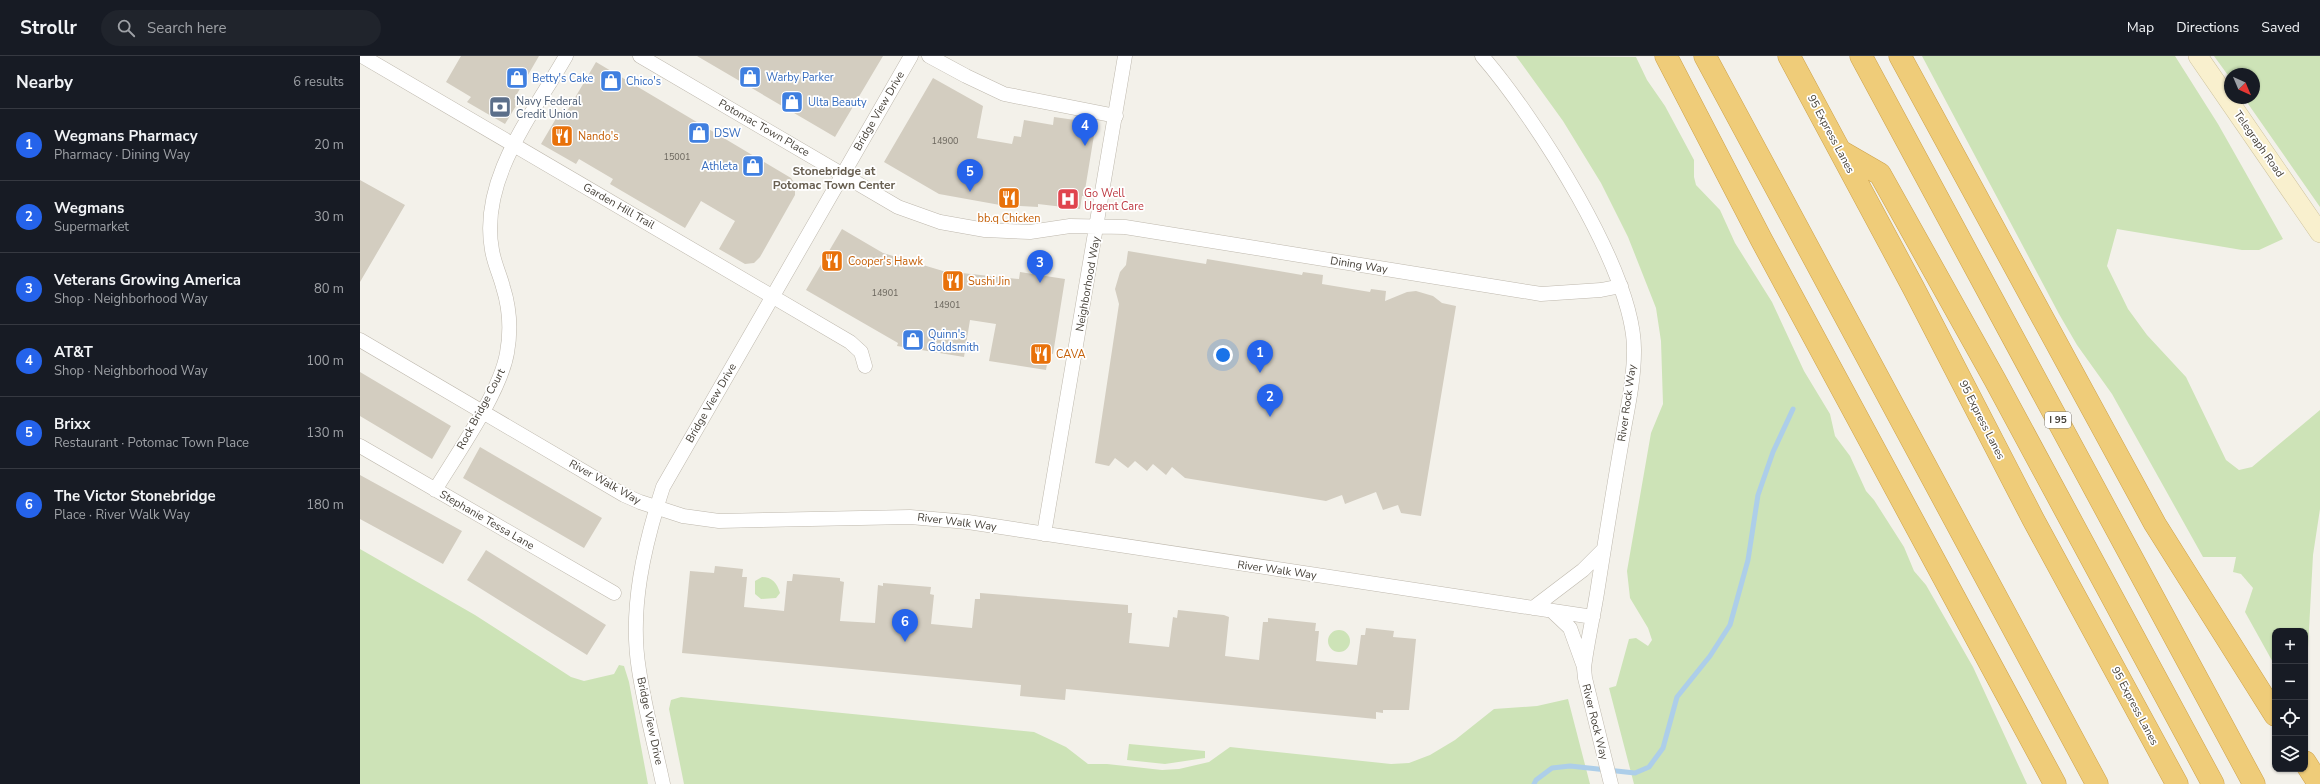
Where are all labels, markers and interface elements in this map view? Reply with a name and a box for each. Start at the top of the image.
search box [101,10,381,46]
text: Strollr [20,15,77,41]
icon: search [115,17,137,39]
text: Search here [147,18,227,38]
text: Map [2127,18,2154,37]
text: Directions [2176,18,2239,37]
text: Saved [2261,18,2300,37]
shop icon: Warby Parker [737,64,763,90]
shop icon: Betty's Cake [504,65,530,91]
shop icon: Chico's [598,68,624,94]
street label: Bridge View Drive [850,68,908,154]
north arrow [2224,68,2260,104]
place label: Warby Parker [766,70,834,85]
text: Nearby [16,71,73,94]
place label: Betty's Cake [532,71,594,86]
text: 6 results [293,73,344,91]
place label: Chico's [626,74,661,89]
shop icon: Ulta Beauty [779,89,805,115]
street label: 95 Express Lanes [1804,92,1858,176]
bank icon: Navy Federal Credit Union [487,94,513,120]
place label: Navy Federal Credit Union [516,94,582,122]
place label: Ulta Beauty [808,95,867,110]
street label: Potomac Town Place [716,96,812,160]
street label: Telegraph Road [2231,108,2287,180]
pin: 4 [1072,113,1098,146]
shop icon: DSW [686,120,712,146]
restaurant icon: Nando's [549,123,575,149]
text: Wegmans Pharmacy [54,126,198,146]
place label: DSW [714,126,741,141]
place label: Nando's [578,129,618,144]
house number: 14900 [931,135,959,147]
text: 1 [25,136,33,154]
text: 20 m [314,136,344,154]
text: Pharmacy · Dining Way [54,146,190,164]
house number: 15001 [663,151,691,163]
shop icon: Athleta [740,153,766,179]
place label: Athleta [701,159,738,174]
pin: 5 [957,159,983,192]
district label: Stonebridge at Potomac Town Center [773,163,896,193]
street label: Garden Hill Trail [580,179,658,233]
restaurant icon: bb.q Chicken [996,185,1022,211]
hospital icon: Go Well Urgent Care [1055,186,1081,212]
place label: Go Well Urgent Care [1084,186,1144,214]
text: Wegmans [54,198,124,218]
text: 2 [25,208,33,226]
text: 30 m [314,208,344,226]
place label: bb.q Chicken [978,211,1040,226]
text: Supermarket [54,218,129,236]
street label: Neighborhood Way [1072,235,1104,333]
restaurant icon: Cooper's Hawk [819,248,845,274]
pin: 3 [1027,250,1053,283]
street label: Dining Way [1329,253,1389,277]
place label: Cooper's Hawk [848,254,923,269]
restaurant icon: Sushi Jin [940,268,966,294]
text: Veterans Growing America [54,270,241,290]
place label: Sushi Jin [968,274,1010,289]
text: 3 [25,280,33,298]
text: 80 m [314,280,344,298]
house number: 14901 [871,287,899,299]
text: Shop · Neighborhood Way [54,290,208,308]
house number: 14901 [933,299,961,311]
shop icon: Quinn's Goldsmith [900,327,926,353]
place label: Quinn's Goldsmith [928,327,979,355]
pin: 1 [1247,340,1273,373]
restaurant icon: CAVA [1028,341,1054,367]
text: AT&T [54,342,93,362]
your location [1213,345,1233,365]
place label: CAVA [1056,347,1086,362]
text: 4 [25,352,33,370]
text: 100 m [306,352,344,370]
street label: Bridge View Drive [682,360,740,446]
text: Shop · Neighborhood Way [54,362,208,380]
street label: River Rock Way [1614,363,1640,443]
street label: Rock Bridge Court [453,366,509,452]
street label: 95 Express Lanes [1956,378,2008,462]
pin: 2 [1257,384,1283,417]
road number: I 95 [2045,412,2071,428]
text: Brixx [54,414,90,434]
text: 5 [25,424,33,442]
text: 130 m [306,424,344,442]
text: Restaurant · Potomac Town Place [54,434,249,452]
street label: River Walk Way [566,456,644,508]
text: The Victor Stonebridge [54,486,216,506]
street label: Stephanie Tessa Lane [437,487,537,553]
text: 6 [25,496,33,514]
text: 180 m [306,496,344,514]
text: Place · River Walk Way [54,506,190,524]
street label: River Walk Way [916,510,998,534]
street label: River Walk Way [1236,557,1318,583]
pin: 6 [892,609,918,642]
map controls [2272,628,2308,772]
button: + [2272,628,2308,664]
street label: 95 Express Lanes [2108,664,2162,748]
button: − [2272,664,2308,700]
street label: Bridge View Drive [633,676,667,766]
street label: River Rock Way [1578,682,1612,762]
button: locate [2272,700,2308,736]
button: layers [2272,736,2308,772]

